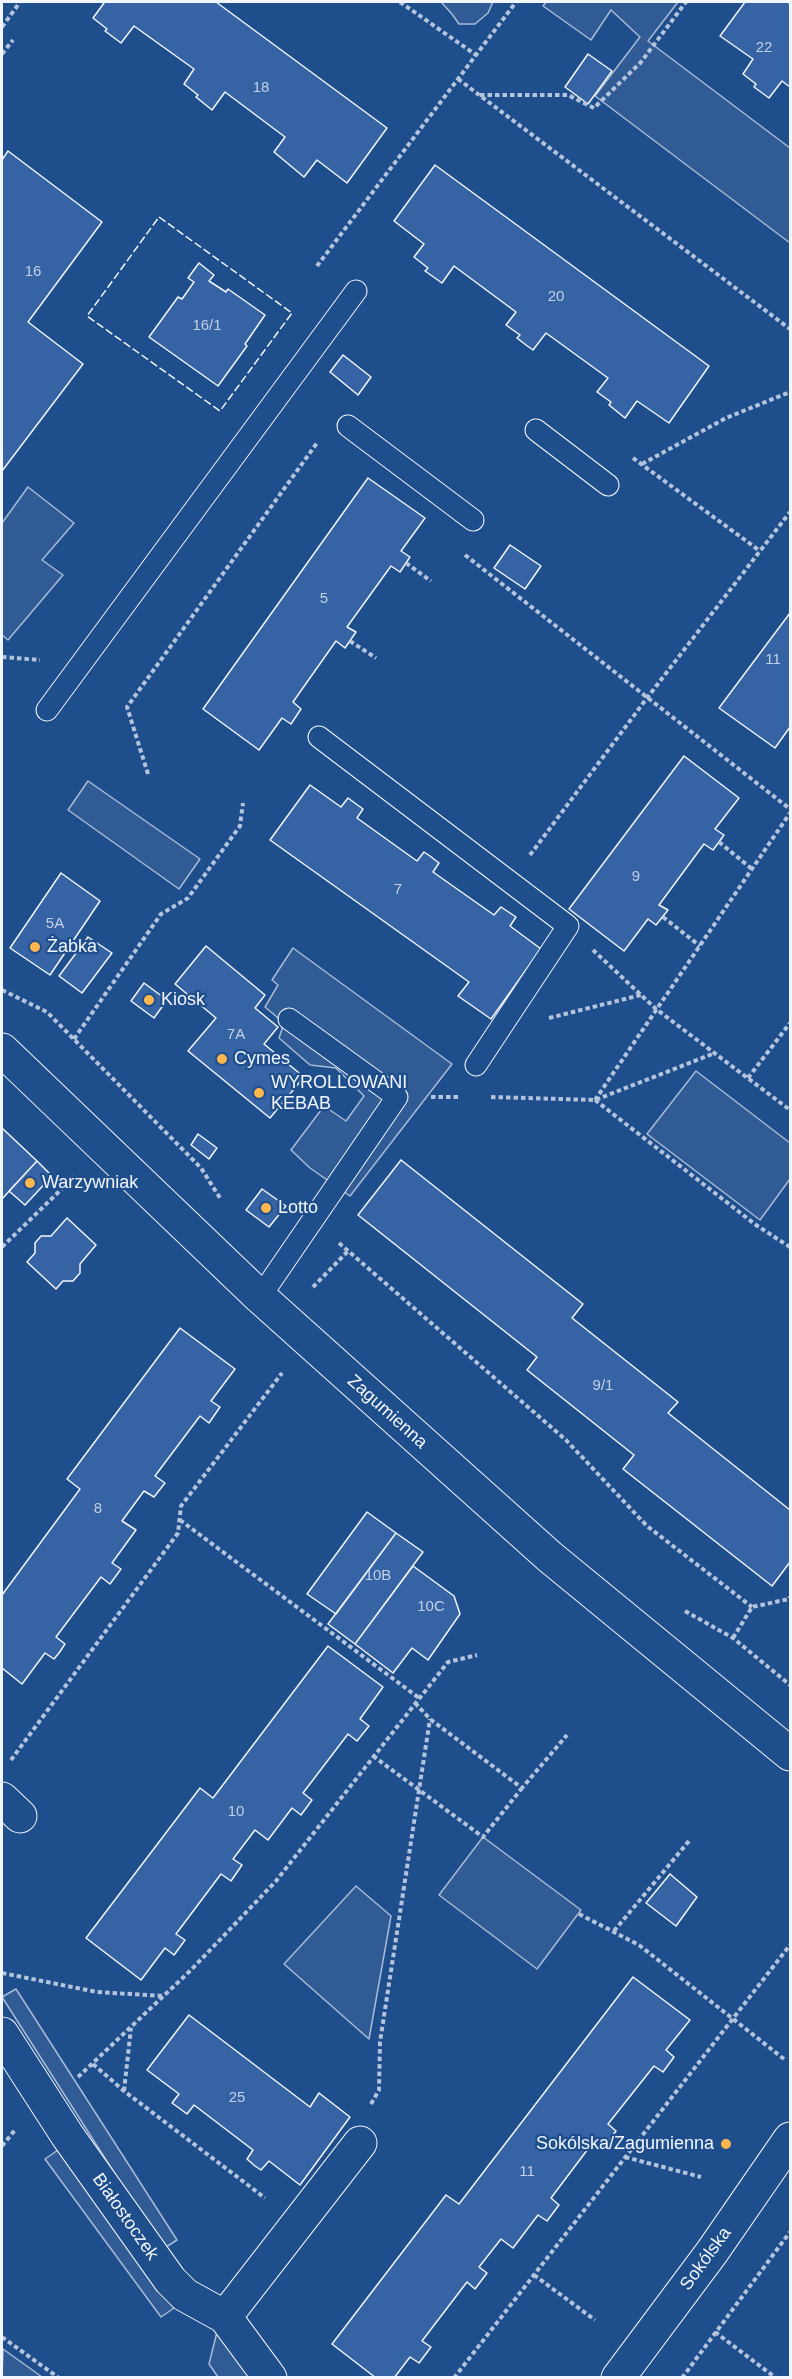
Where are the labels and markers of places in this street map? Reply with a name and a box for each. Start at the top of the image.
place label: Żabka [47,936,97,958]
marker: Żabka [28,940,42,954]
place label: Kiosk [161,989,205,1011]
marker: Kiosk [142,993,156,1007]
place label: Cymes [234,1048,290,1070]
marker: Cymes [215,1052,229,1066]
place label: WYROLLOWANI KEBAB [271,1072,407,1114]
marker: WYROLLOWANI KEBAB [252,1086,266,1100]
place label: Warzywniak [42,1172,138,1194]
marker: Warzywniak [23,1176,37,1190]
place label: Lotto [278,1197,318,1219]
marker: Lotto [259,1201,273,1215]
place label: Sokólska/Zagumienna [536,2133,714,2155]
marker: Sokólska/Zagumienna [719,2137,733,2151]

